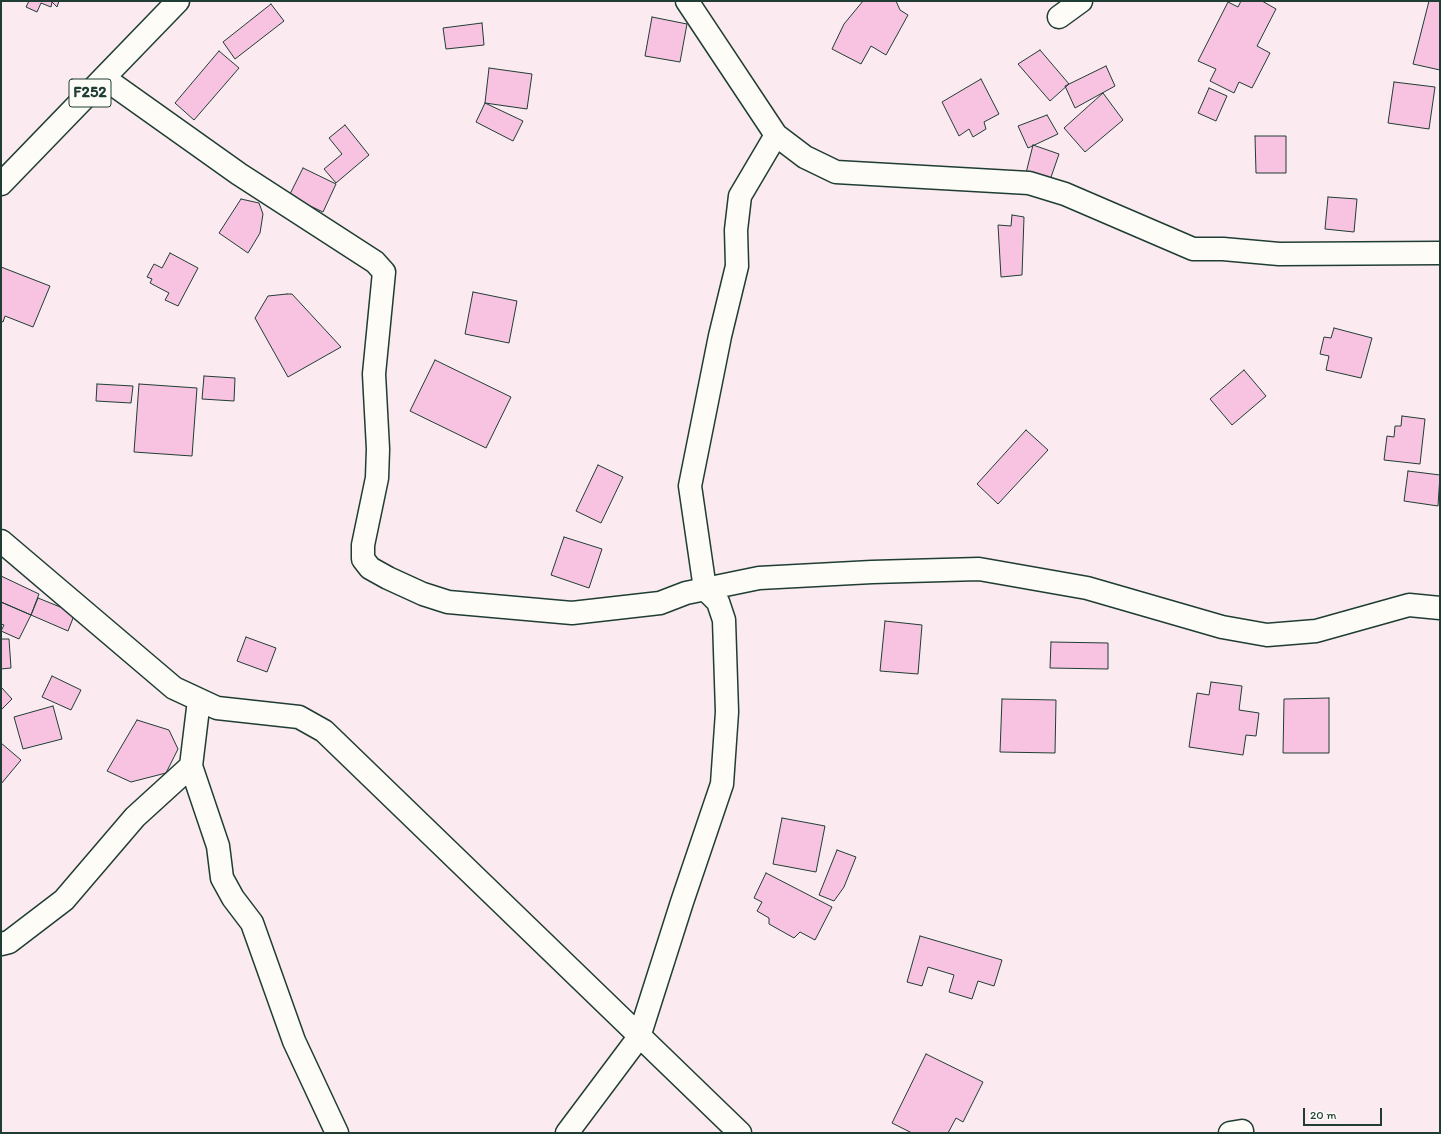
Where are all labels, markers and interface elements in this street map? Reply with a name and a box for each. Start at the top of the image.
road number: F252 [69,79,111,107]
scale bar [1305,1100,1384,1126]
text: 20 m [1310,1108,1337,1122]

